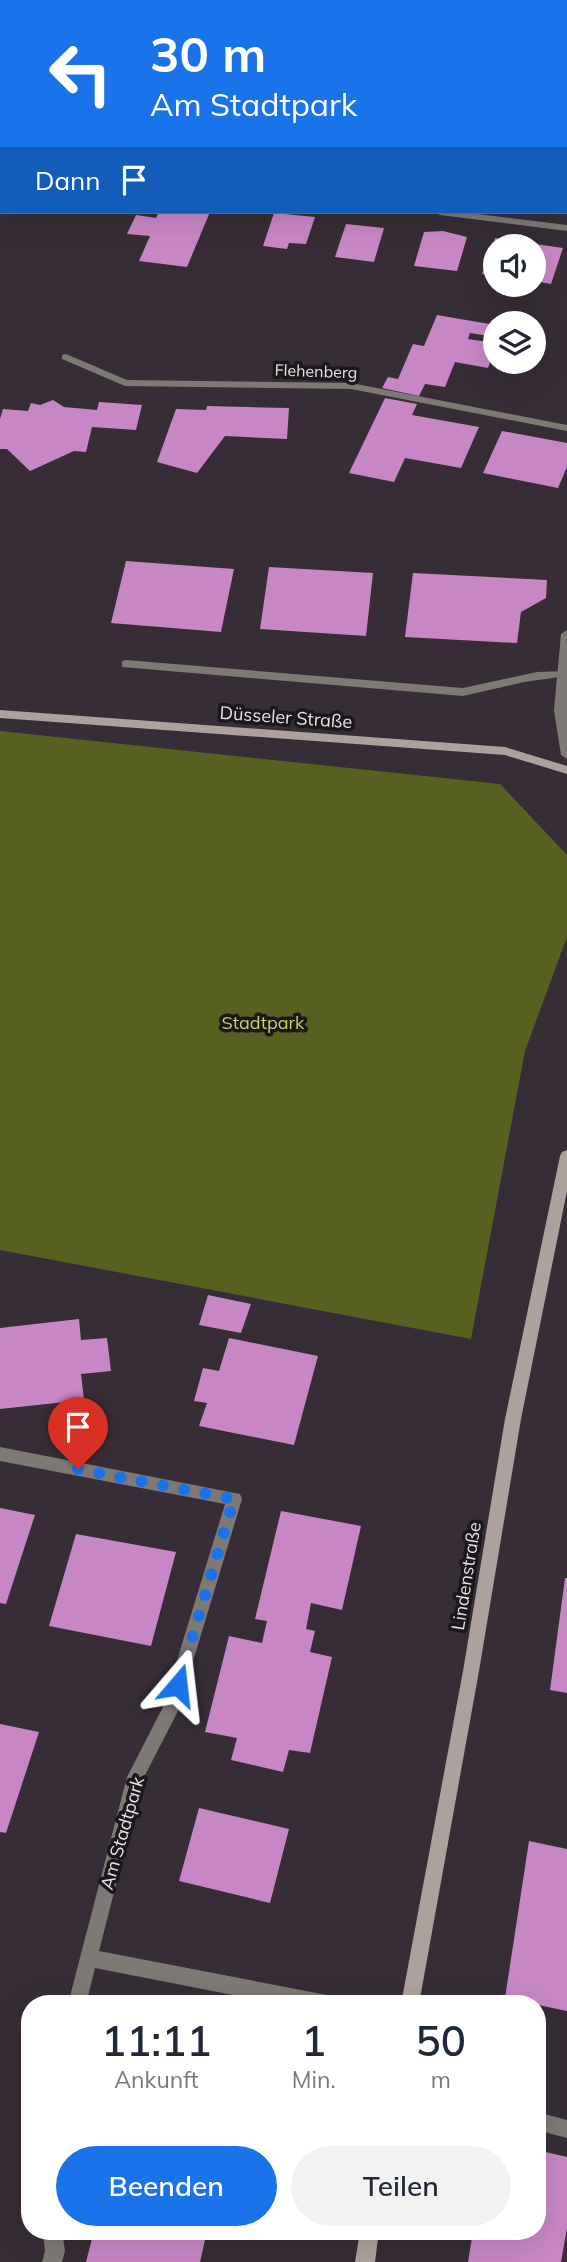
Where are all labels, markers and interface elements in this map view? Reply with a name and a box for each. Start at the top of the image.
text: 30 m [150,23,266,84]
icon: left [35,28,126,119]
text: Am Stadtpark [150,84,357,124]
icon: arrive [115,161,153,199]
text: Dann [35,164,101,197]
map controls [483,234,546,374]
button: sound [483,234,546,297]
button: layers [483,311,546,374]
street label: Flehenberg [274,360,358,382]
street label: Düsseler Straße [219,701,353,733]
park label: Stadtpark [222,1011,305,1034]
pin [48,1397,108,1469]
icon: arrive [59,1408,97,1446]
street label: Lindenstraße [446,1520,486,1632]
position arrow [141,1648,215,1722]
street label: Am Stadtpark [95,1773,149,1892]
text: 11:11 [101,2014,212,2067]
text: 1 [301,2014,326,2067]
text: 50 [416,2014,466,2067]
text: Ankunft [114,2065,198,2094]
text: Min. [292,2065,336,2094]
text: m [431,2065,451,2094]
button: Beenden [56,2146,277,2226]
button: Teilen [291,2146,511,2226]

